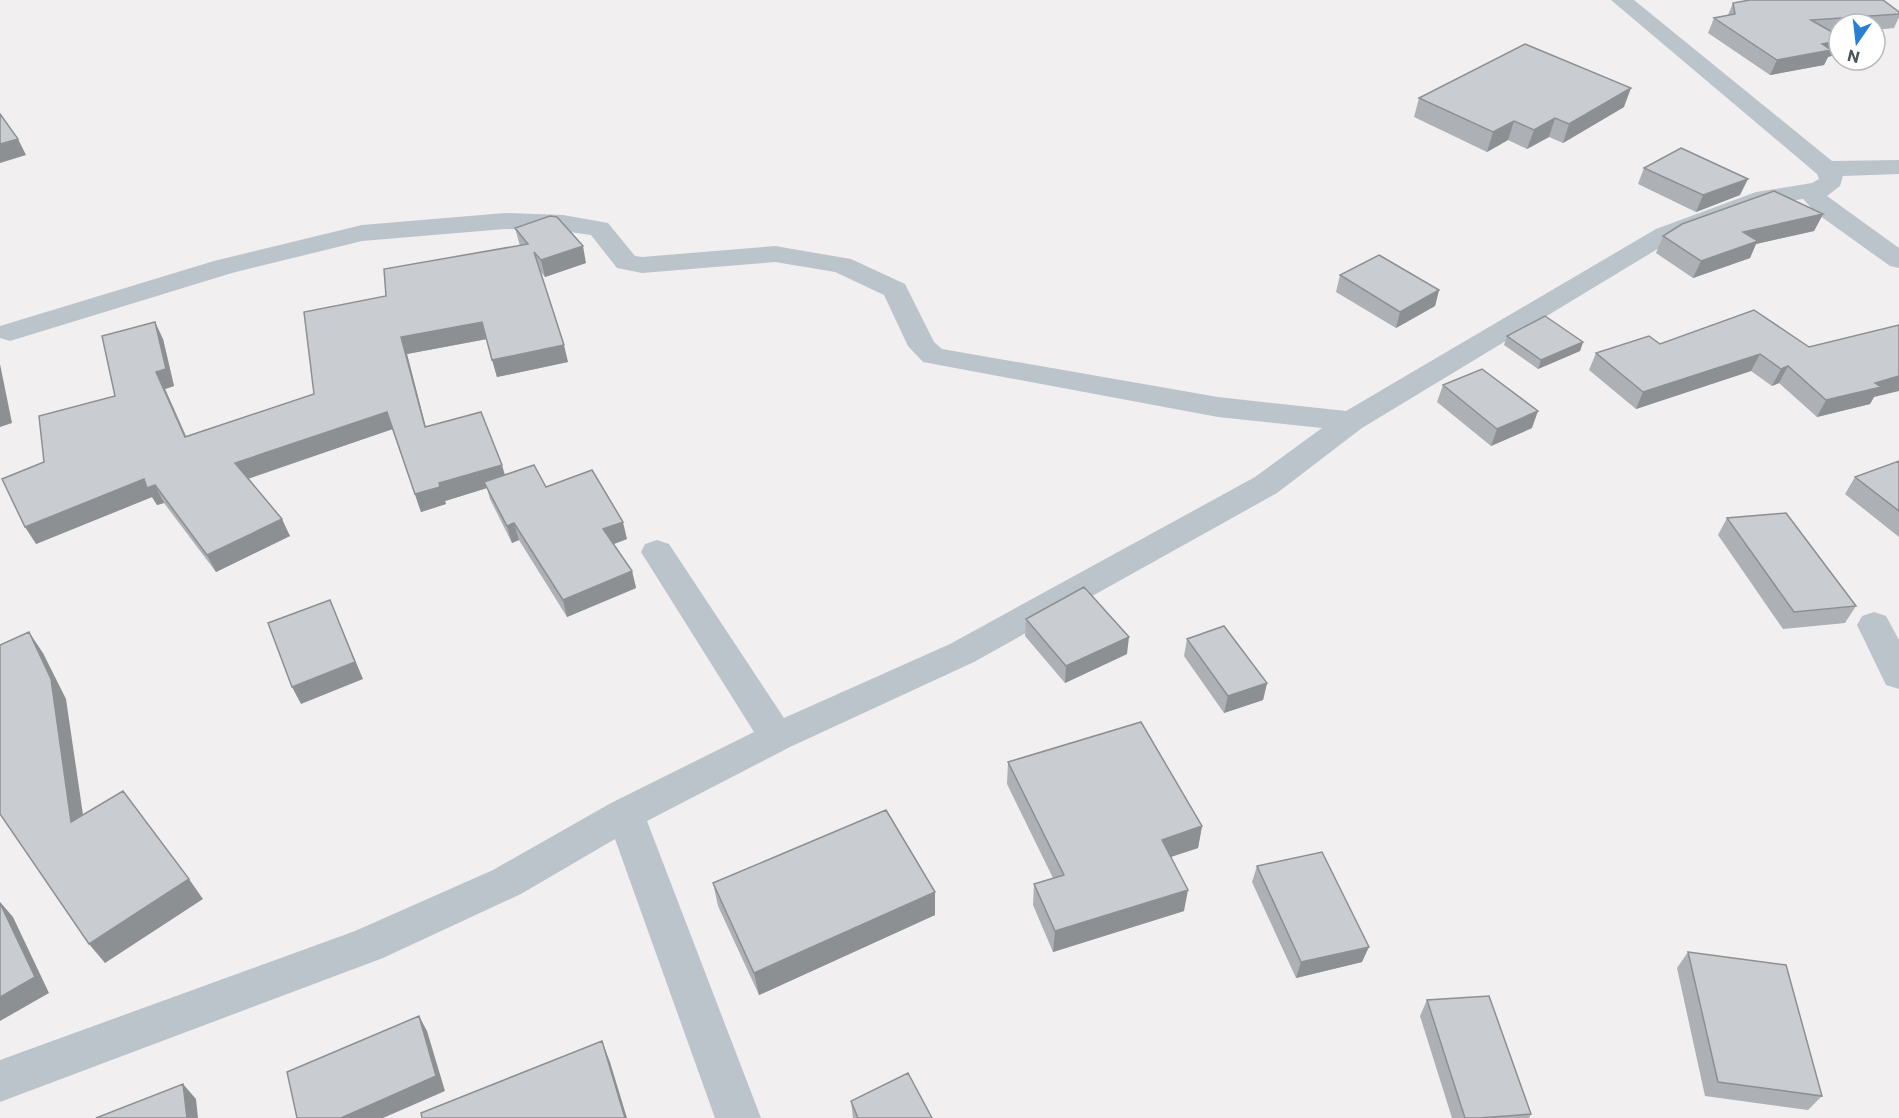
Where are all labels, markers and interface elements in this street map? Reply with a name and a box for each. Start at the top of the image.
north arrow [1827,12,1887,72]
text: N [1845,46,1861,68]

